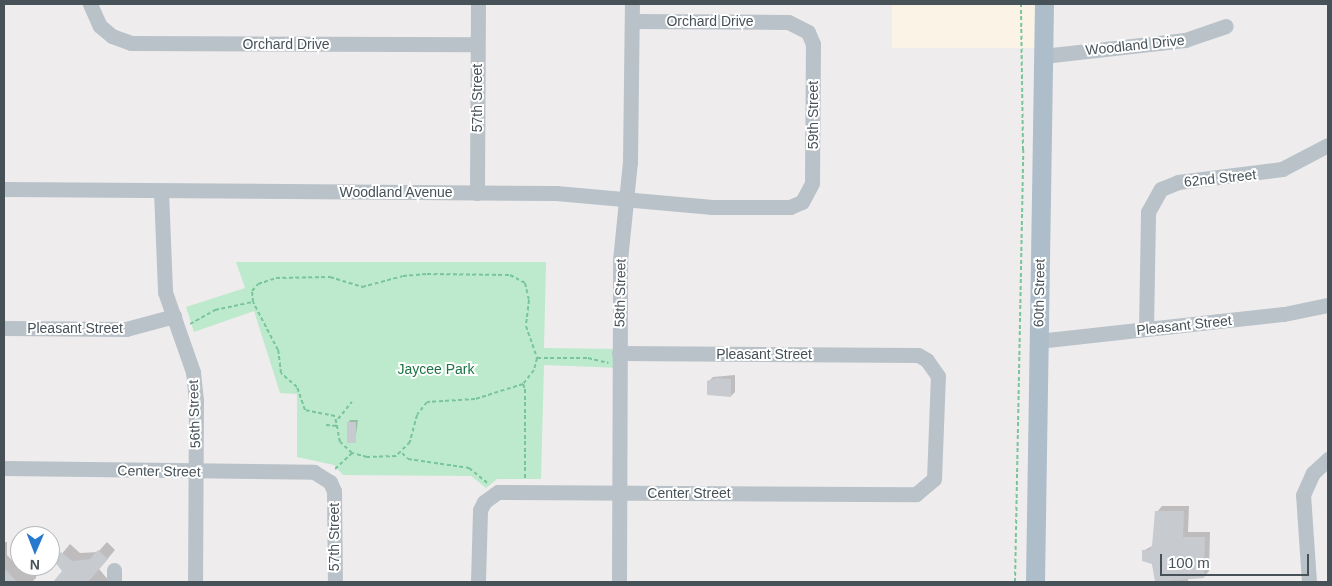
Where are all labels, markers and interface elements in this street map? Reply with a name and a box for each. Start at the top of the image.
street label: Orchard Drive [666,13,754,29]
street label: Woodland Drive [1085,31,1185,59]
street label: Orchard Drive [242,36,330,52]
street label: 57th Street [469,64,485,132]
street label: 59th Street [805,81,821,149]
street label: 62nd Street [1183,166,1257,190]
street label: Woodland Avenue [339,184,453,200]
street label: 58th Street [611,259,629,327]
street label: 60th Street [1030,259,1048,327]
street label: Pleasant Street [1136,312,1232,338]
street label: Pleasant Street [27,320,123,336]
street label: Pleasant Street [716,346,812,362]
park label: Jaycee Park [397,361,475,377]
street label: 56th Street [184,379,204,449]
street label: Center Street [117,462,201,480]
street label: Center Street [647,485,731,501]
street label: 57th Street [326,503,342,571]
north arrow [10,526,60,576]
scale bar [1162,544,1311,576]
text: 100 m [1168,554,1210,571]
text: N [30,557,40,573]

